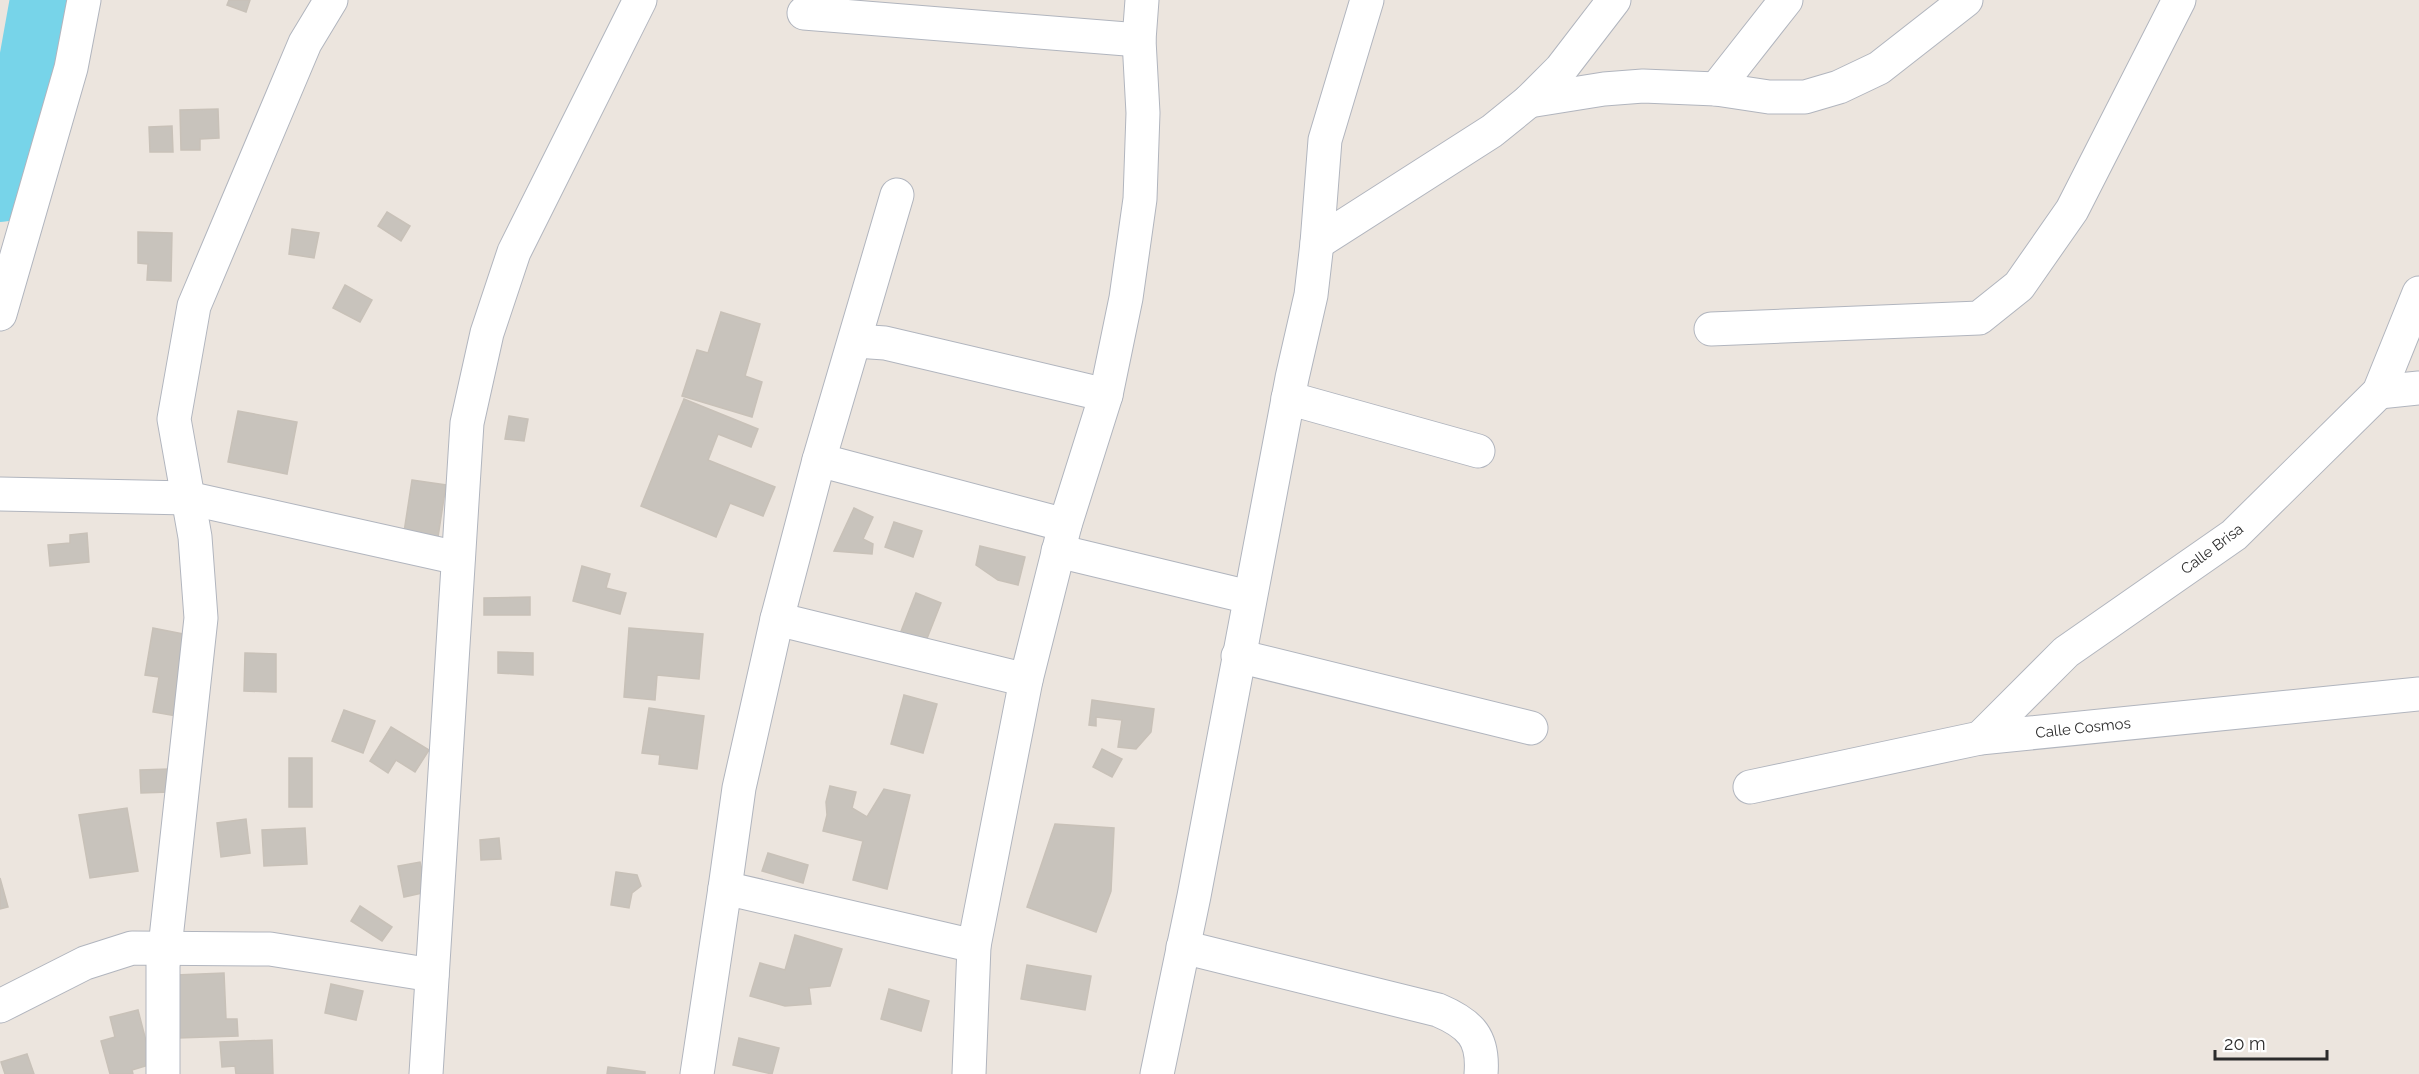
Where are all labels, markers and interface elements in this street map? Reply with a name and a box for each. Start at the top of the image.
street label: Calle Brisa [2177,520,2247,578]
street label: Calle Cosmos [2034,714,2132,742]
scale bar [2215,1023,2328,1061]
text: 20 m [2224,1033,2266,1054]

